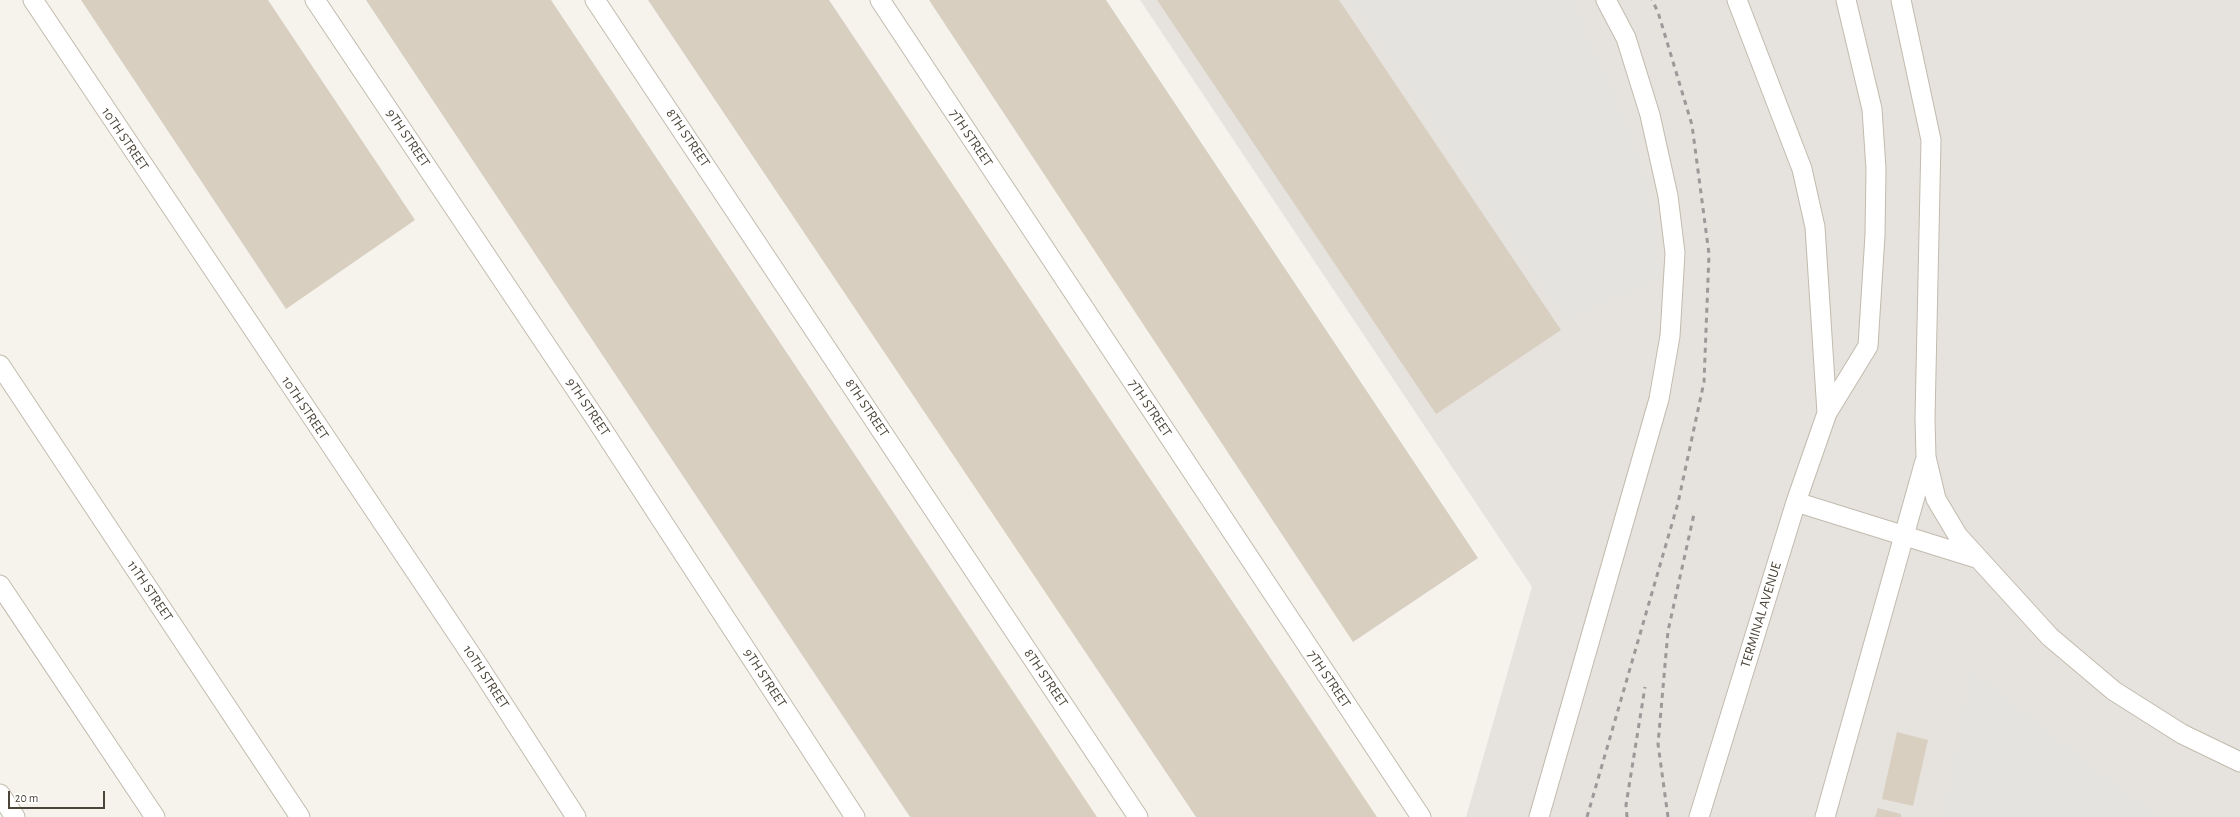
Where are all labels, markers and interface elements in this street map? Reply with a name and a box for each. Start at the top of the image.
street label: 10TH STREET [98,104,152,174]
street label: 9TH STREET [382,106,434,170]
street label: 8TH STREET [662,106,714,170]
street label: 7TH STREET [946,106,996,170]
street label: 10TH STREET [278,373,332,443]
street label: 9TH STREET [562,375,614,439]
street label: 8TH STREET [841,376,893,440]
street label: 7TH STREET [1125,376,1175,440]
street label: 11TH STREET [124,557,176,625]
street label: TERMINAL AVENUE [1737,560,1785,670]
street label: 10TH STREET [459,642,513,712]
street label: 9TH STREET [740,645,790,711]
street label: 8TH STREET [1020,646,1072,710]
street label: 7TH STREET [1304,647,1354,711]
scale bar [10,783,107,809]
text: 20 m [15,792,38,804]

